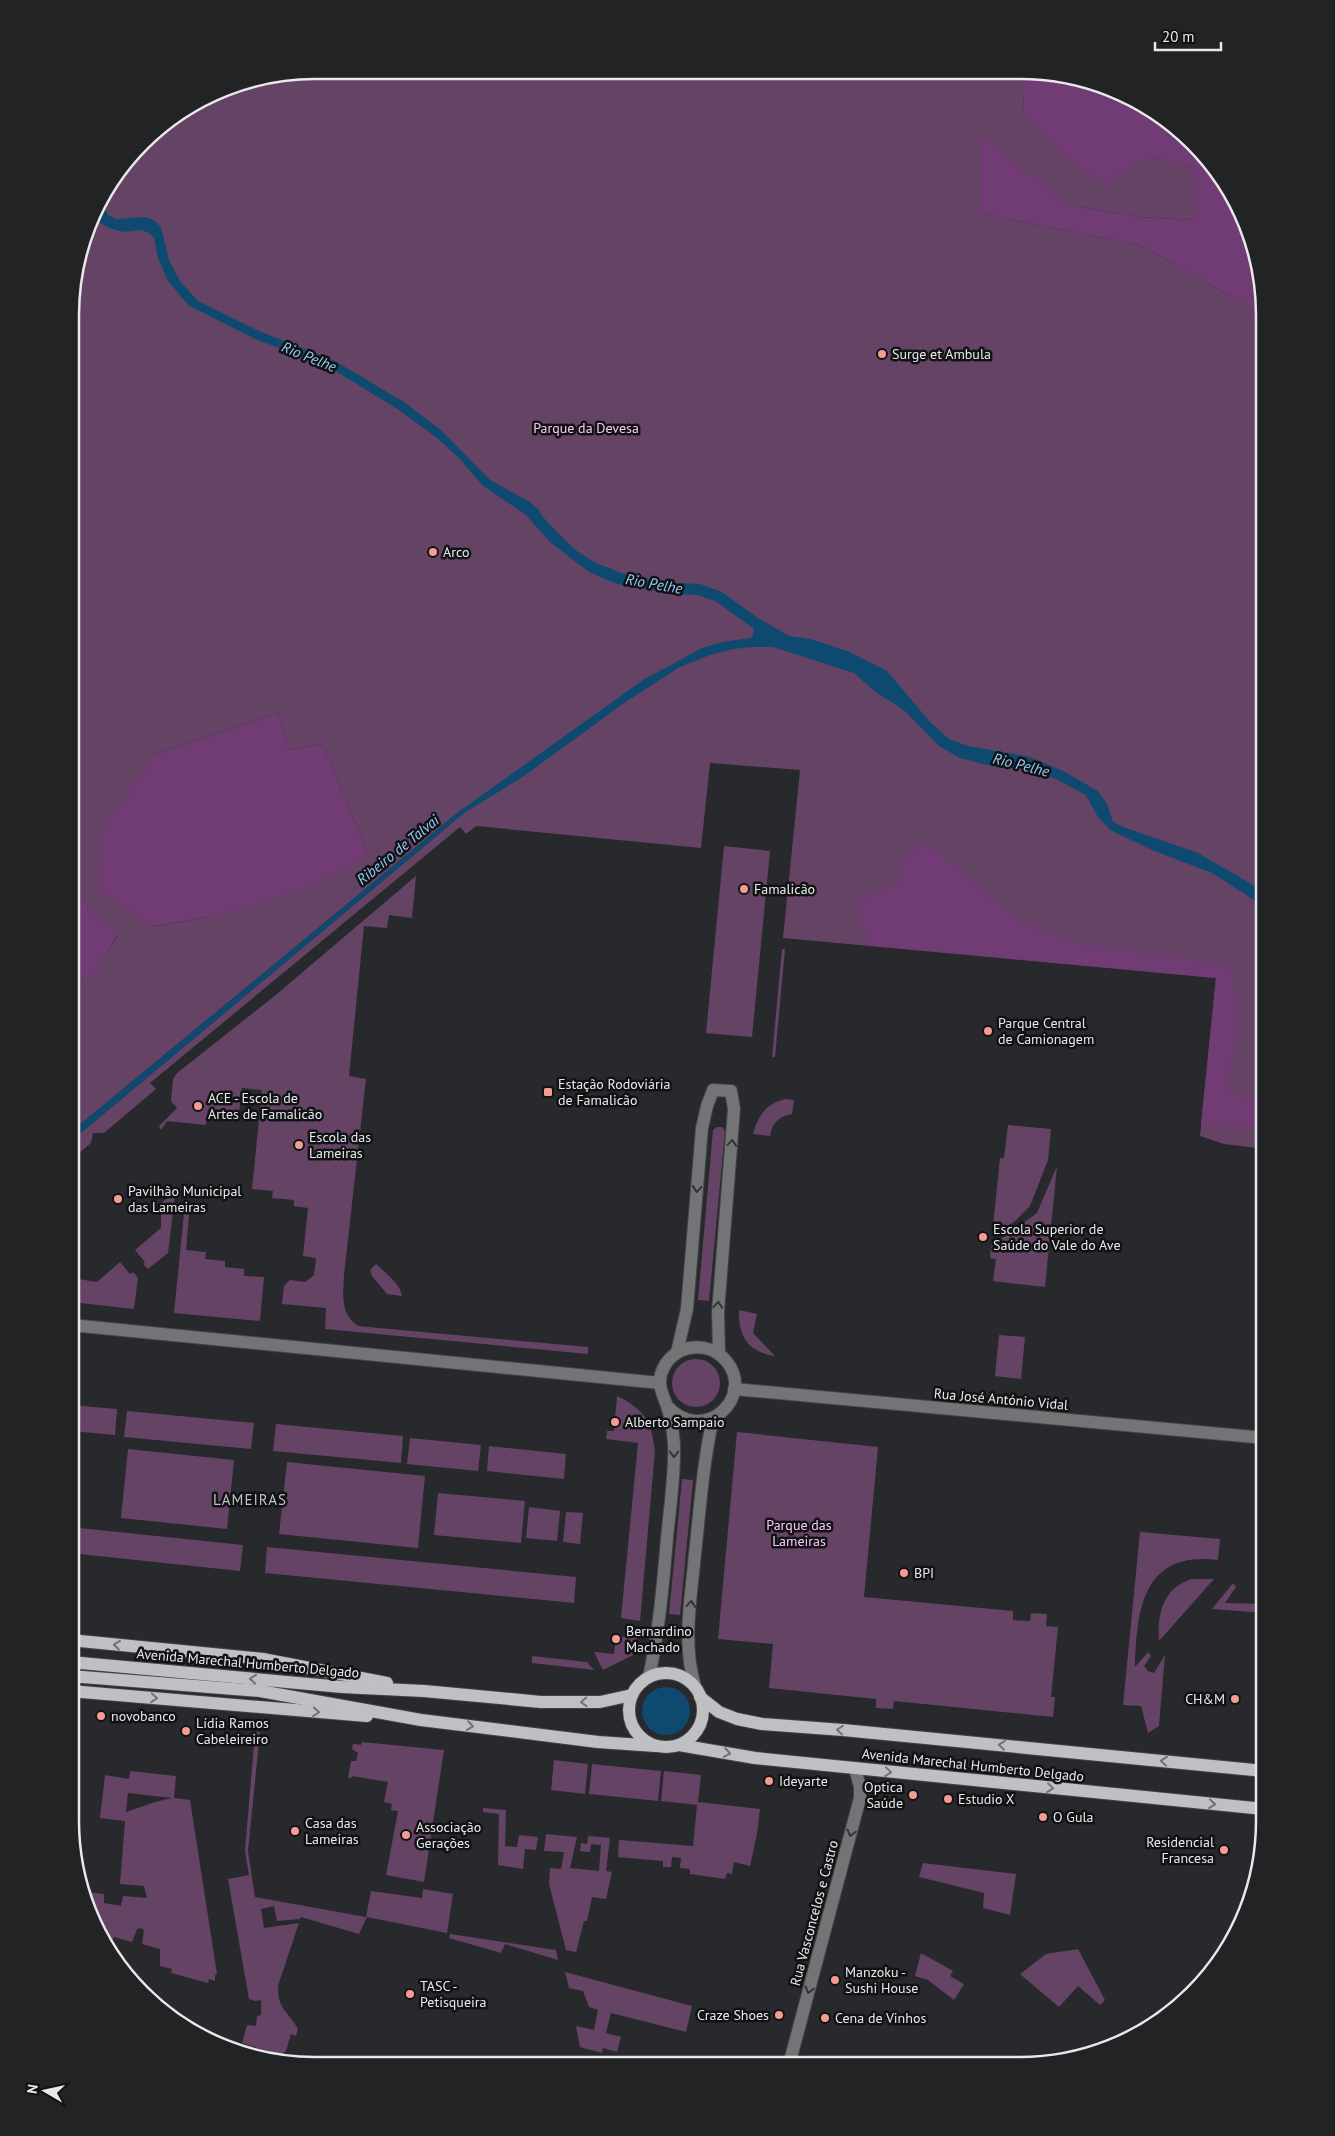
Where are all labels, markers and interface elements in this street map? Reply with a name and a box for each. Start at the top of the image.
scale bar [1155,20,1221,52]
text: 20 m [1162,27,1195,46]
water label: Rio Pelhe [279,337,339,376]
place label: Surge et Ambula [892,345,991,363]
marker: Surge et Ambula [876,348,888,360]
park label: Parque da Devesa [533,419,639,437]
place label: Arco [443,543,469,561]
marker: Arco [427,546,439,558]
water label: Rio Pelhe [624,569,684,598]
water label: Rio Pelhe [991,748,1051,781]
water label: Ribeiro de Talvai [353,810,444,889]
place label: Famalicão [754,880,815,898]
marker: Famalicão [738,883,750,895]
place label: Parque Central de Camionagem [998,1014,1094,1048]
marker: Parque Central de Camionagem [982,1025,994,1037]
place label: Estação Rodoviária de Famalicão [558,1075,671,1109]
marker: Estação Rodoviária de Famalicão [542,1086,554,1098]
place label: ACE - Escola de Artes de Famalicão [208,1089,322,1123]
marker: ACE - Escola de Artes de Famalicão [192,1100,204,1112]
place label: Escola das Lameiras [309,1128,371,1162]
marker: Escola das Lameiras [293,1139,305,1151]
one-way arrow [726,1139,737,1147]
place label: Pavilhão Municipal das Lameiras [128,1182,241,1216]
one-way arrow [692,1186,703,1194]
marker: Pavilhão Municipal das Lameiras [112,1193,124,1205]
place label: Escola Superior de Saúde do Vale do Ave [993,1220,1121,1254]
marker: Escola Superior de Saúde do Vale do Ave [977,1231,989,1243]
one-way arrow [713,1301,724,1309]
street label: Rua José António Vidal [933,1384,1069,1414]
place label: Alberto Sampaio [625,1413,724,1431]
marker: Alberto Sampaio [609,1416,621,1428]
one-way arrow [669,1450,679,1458]
district label: LAMEIRAS [213,1490,287,1509]
park label: Parque das Lameiras [766,1516,832,1550]
place label: BPI [914,1564,934,1582]
marker: BPI [898,1567,910,1579]
one-way arrow [685,1599,696,1607]
place label: Bernardino Machado [626,1622,692,1656]
marker: Bernardino Machado [610,1633,622,1645]
one-way arrow [112,1640,120,1651]
street label: Avenida Marechal Humberto Delgado [136,1644,360,1682]
one-way arrow [249,1674,257,1685]
place label: CH&M [1185,1690,1225,1708]
one-way arrow [150,1693,158,1704]
marker: CH&M [1229,1693,1241,1705]
one-way arrow [580,1697,588,1708]
place label: novobanco [111,1707,176,1725]
one-way arrow [312,1707,320,1718]
marker: novobanco [95,1710,107,1722]
place label: Lídia Ramos Cabeleireiro [196,1714,269,1748]
one-way arrow [465,1721,474,1731]
one-way arrow [836,1724,844,1735]
marker: Lídia Ramos Cabeleireiro [180,1725,192,1737]
one-way arrow [998,1740,1006,1751]
street label: Avenida Marechal Humberto Delgado [861,1744,1085,1786]
one-way arrow [723,1748,731,1758]
one-way arrow [1159,1756,1167,1767]
one-way arrow [885,1766,893,1777]
place label: Ideyarte [779,1772,828,1790]
marker: Ideyarte [763,1775,775,1787]
place label: Optica Saúde [864,1778,903,1812]
one-way arrow [1046,1782,1054,1793]
marker: Optica Saúde [907,1789,919,1801]
place label: Estudio X [958,1790,1015,1808]
marker: Estudio X [942,1793,954,1805]
one-way arrow [1208,1798,1216,1809]
place label: O Gula [1053,1808,1094,1826]
marker: O Gula [1037,1811,1049,1823]
place label: Casa das Lameiras [305,1814,359,1848]
place label: Associação Gerações [416,1818,481,1852]
marker: Casa das Lameiras [289,1825,301,1837]
one-way arrow [846,1828,857,1837]
marker: Associação Gerações [400,1829,412,1841]
place label: Residencial Francesa [1146,1833,1214,1867]
street label: Rua Vasconcelos e Castro [786,1838,842,1988]
marker: Residencial Francesa [1218,1844,1230,1856]
place label: Manzoku - Sushi House [845,1963,919,1997]
marker: Manzoku - Sushi House [829,1974,841,1986]
place label: TASC - Petisqueira [420,1977,487,2011]
one-way arrow [804,1985,815,1994]
marker: TASC - Petisqueira [404,1988,416,2000]
place label: Craze Shoes [697,2006,769,2024]
marker: Craze Shoes [773,2009,785,2021]
place label: Cena de Vinhos [835,2009,926,2027]
marker: Cena de Vinhos [819,2012,831,2024]
north arrow [20,2066,70,2116]
text: N [23,2083,42,2095]

